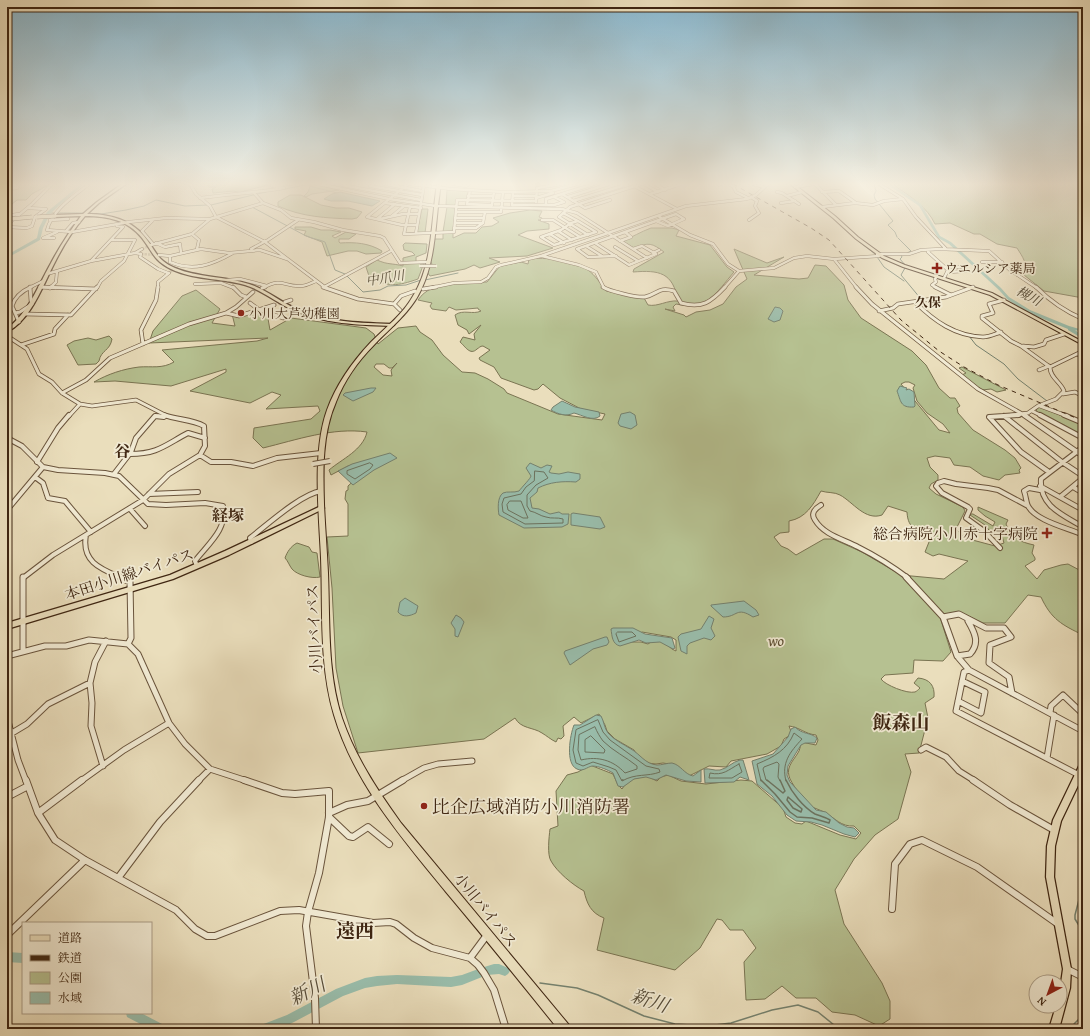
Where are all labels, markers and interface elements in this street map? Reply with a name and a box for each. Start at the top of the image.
place label: ウエルシア薬局 [945,259,1036,278]
marker: ウエルシア薬局 [932,263,942,273]
water label: 中爪川 [364,265,408,290]
water label: 槻川 [1013,281,1047,312]
district label: 久保 [915,293,941,312]
place label: 小川大芦幼稚園 [249,304,340,323]
marker: 小川大芦幼稚園 [236,308,246,318]
district label: 谷 [114,439,130,463]
district label: 経塚 [212,503,244,527]
place label: 総合病院小川赤十字病院 [873,523,1038,544]
marker: 総合病院小川赤十字病院 [1041,527,1053,539]
street label: 本田小川線バイパス [62,543,196,605]
street label: 小川バイパス [301,584,327,674]
park label: wo [768,630,785,651]
district label: 飯森山 [872,708,930,736]
place label: 比企広域消防小川消防署 [432,793,630,820]
marker: 比企広域消防小川消防署 [419,801,429,811]
street label: 小川バイパス [450,869,522,951]
district label: 遠西 [336,916,374,944]
legend [22,922,152,1014]
text: 道路 [58,929,82,946]
text: 鉄道 [57,949,82,966]
text: 公園 [58,969,82,986]
water label: 新川 [284,969,332,1012]
north arrow [1028,974,1068,1014]
water label: 新川 [627,981,674,1020]
text: 水域 [58,989,82,1006]
text: N [1033,993,1049,1010]

